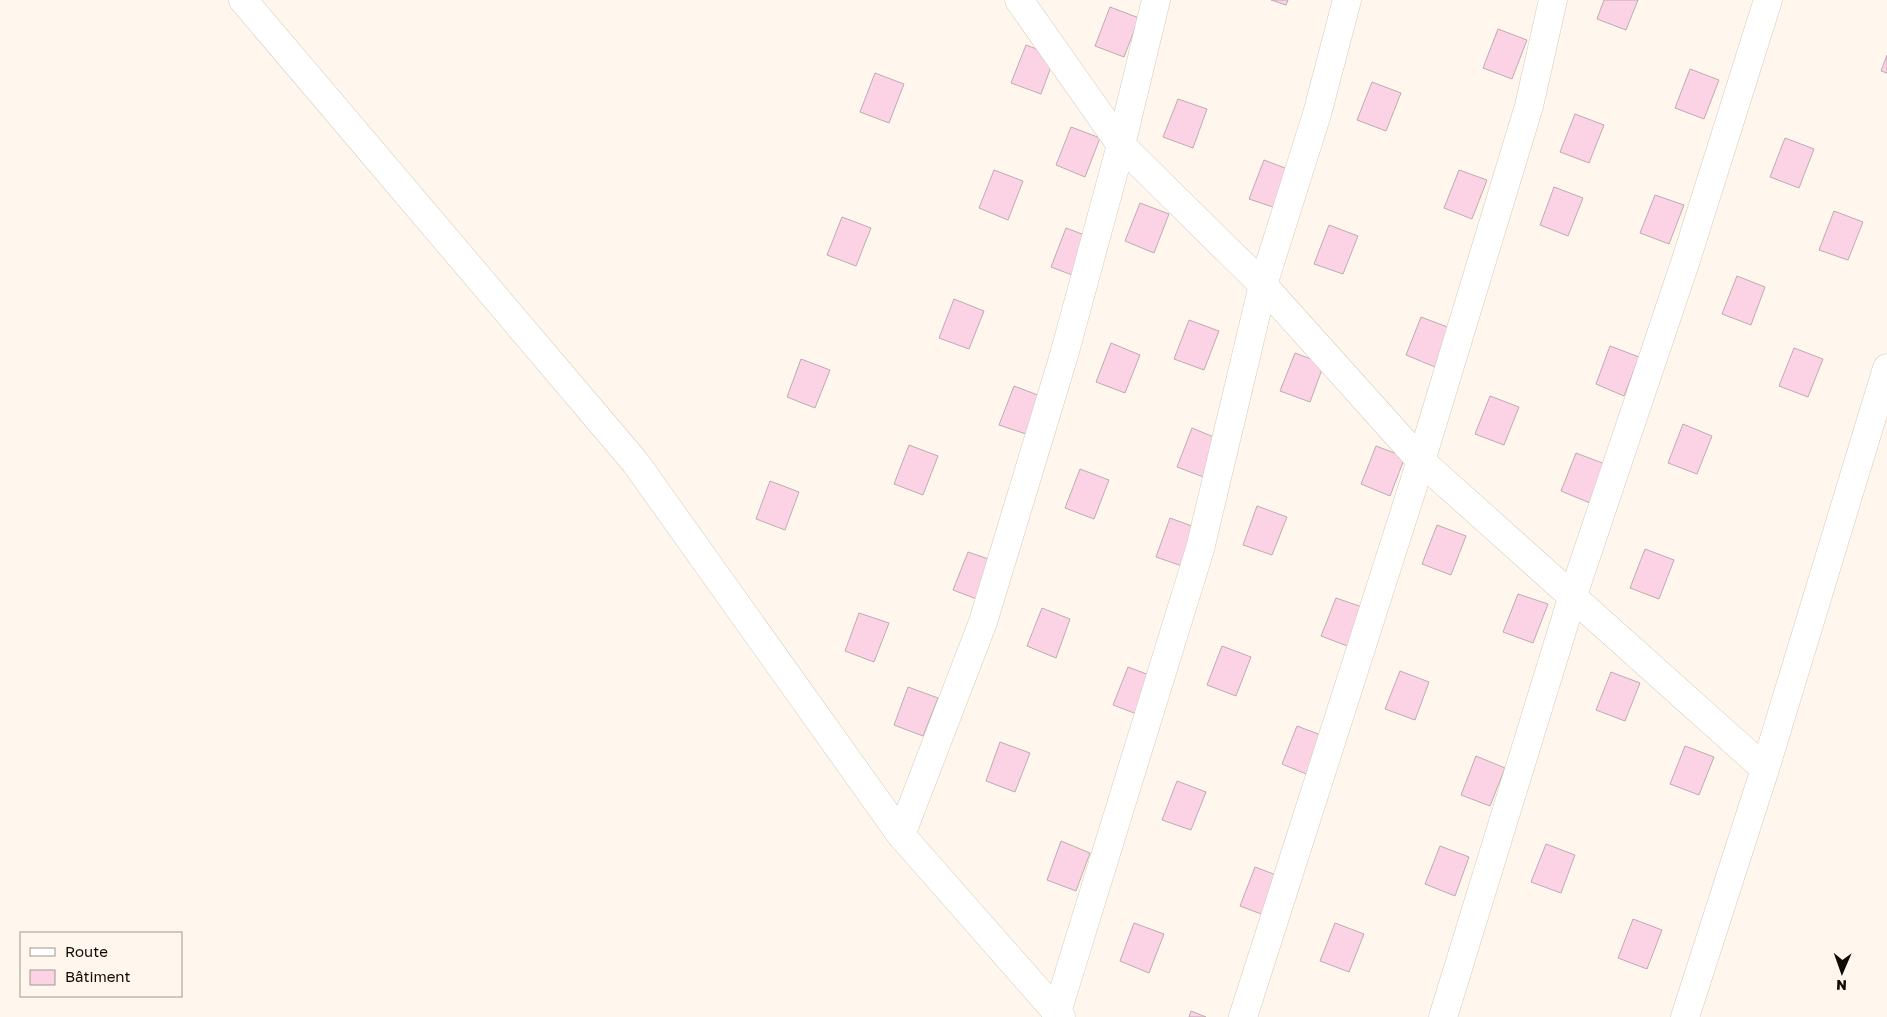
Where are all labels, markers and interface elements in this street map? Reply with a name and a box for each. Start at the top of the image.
legend [20,932,182,997]
text: Route [65,942,108,960]
north arrow [1817,947,1867,997]
text: Bâtiment [65,967,130,985]
text: N [1836,977,1847,994]

